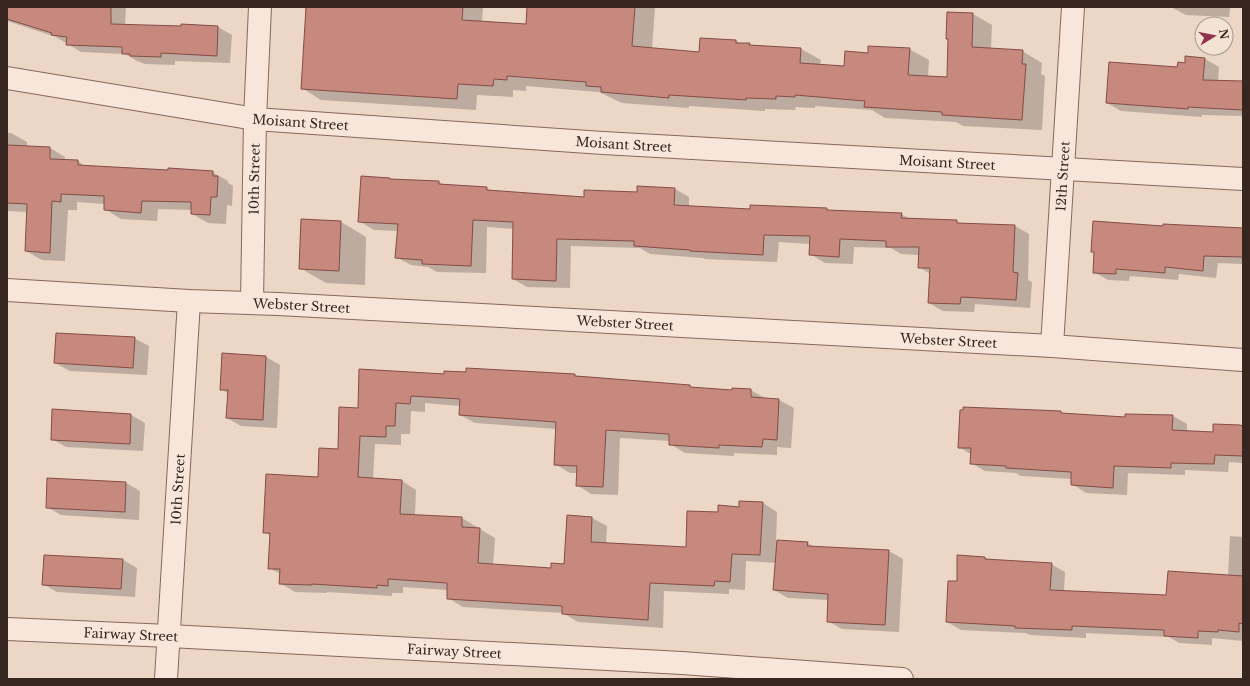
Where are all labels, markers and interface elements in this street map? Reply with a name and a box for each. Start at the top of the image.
north arrow [1194,16,1234,56]
text: N [1216,28,1232,41]
street label: Moisant Street [252,110,349,134]
street label: Moisant Street [575,133,673,155]
street label: 12th Street [1052,141,1073,212]
street label: 10th Street [245,143,263,215]
street label: Moisant Street [899,151,996,174]
street label: Webster Street [252,295,351,316]
street label: Webster Street [575,312,674,334]
street label: Webster Street [899,329,998,352]
street label: 10th Street [167,453,188,526]
street label: Fairway Street [83,624,179,645]
street label: Fairway Street [407,640,502,662]

